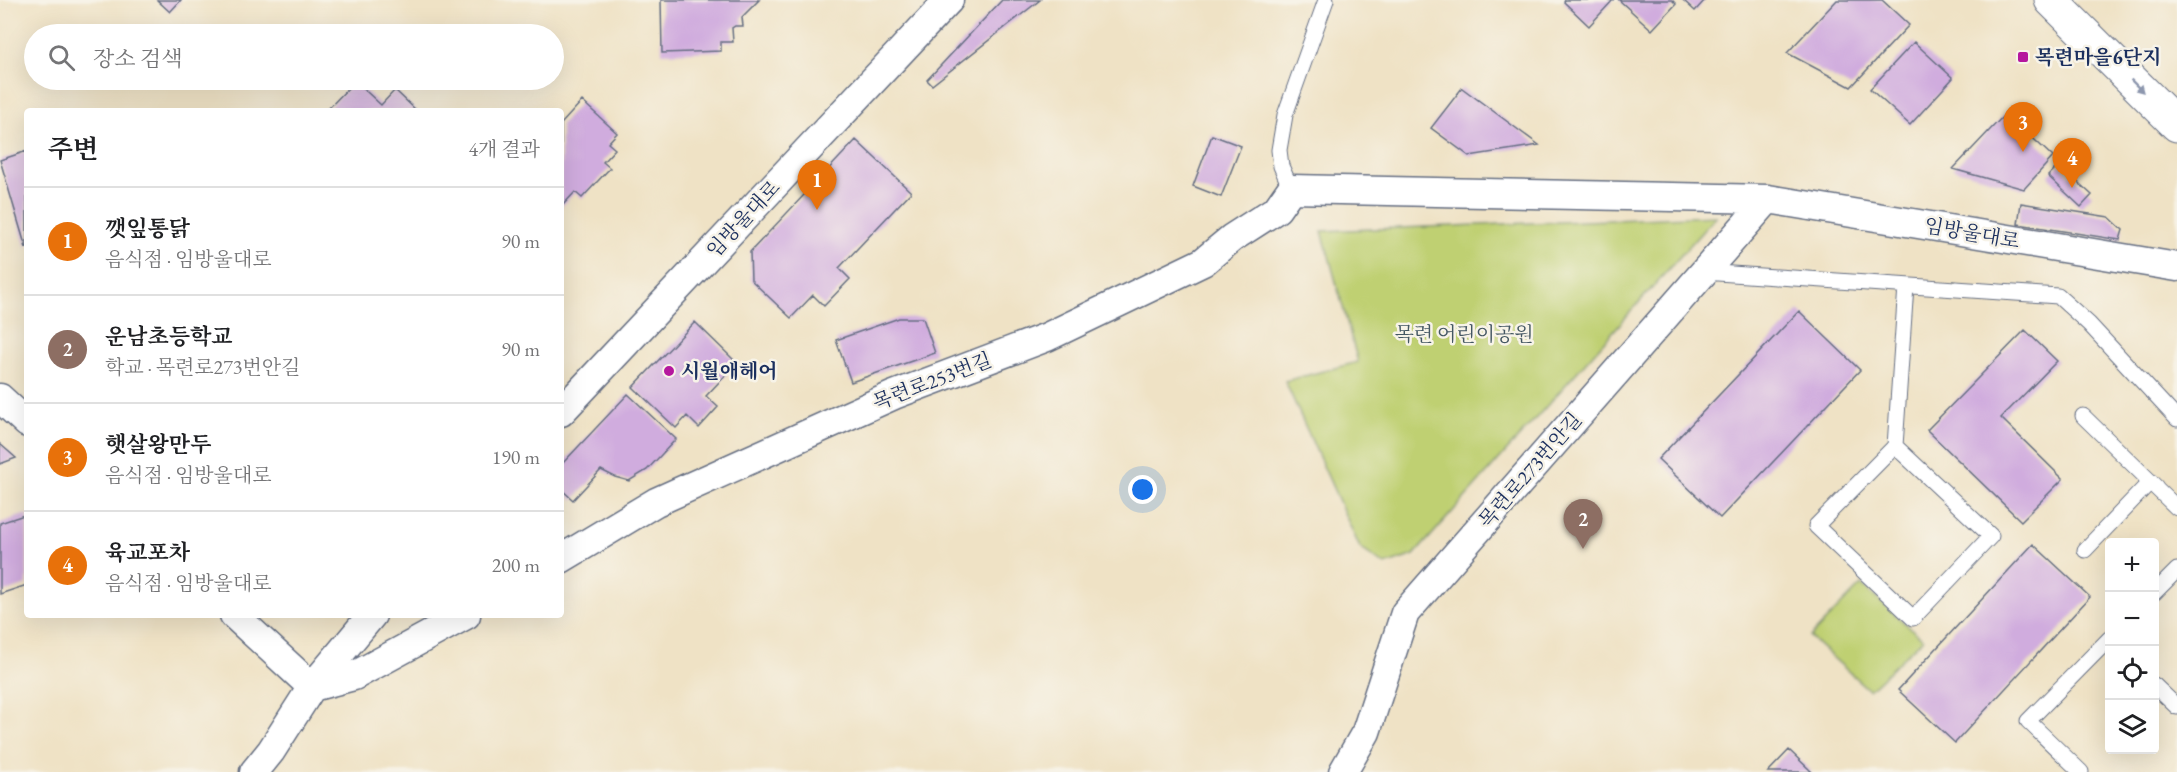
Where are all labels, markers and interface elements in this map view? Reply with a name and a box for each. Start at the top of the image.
search box [24,24,564,90]
icon: search [45,41,78,74]
text: 장소 검색 [93,44,182,73]
place label: 목련마을6단지 [2035,44,2162,70]
marker: 목련마을6단지 [2016,50,2030,64]
one-way arrow [2130,78,2144,93]
pin: 3 [2004,102,2042,152]
text: 주변 [48,132,98,166]
text: 4개 결과 [468,136,540,162]
pin: 4 [2052,138,2092,188]
pin: 1 [798,160,836,210]
street label: 임방울대로 [701,175,785,263]
street label: 임방울대로 [1922,212,2022,254]
text: 깻잎통닭 [105,214,190,243]
text: 1 [62,228,73,254]
text: 90 m [501,228,540,254]
text: 음식점 · 임방울대로 [105,246,272,272]
park label: 목련 어린이공원 [1394,321,1534,347]
text: 운남초등학교 [105,322,233,351]
text: 2 [62,336,73,362]
text: 90 m [501,336,540,362]
street label: 목련로253번길 [869,346,995,416]
text: 학교 · 목련로273번안길 [105,354,300,380]
place label: 시월애헤어 [681,358,778,384]
marker: 시월애헤어 [662,364,676,378]
street label: 목련로273번안길 [1473,408,1587,532]
text: 햇살왕만두 [105,430,211,459]
text: 3 [62,444,73,470]
text: 190 m [492,444,540,470]
text: 음식점 · 임방울대로 [105,462,272,488]
your location [1128,475,1157,504]
pin: 2 [1564,500,1602,549]
text: 육교포차 [105,538,190,567]
map controls [2105,538,2159,754]
button: + [2105,538,2159,592]
text: 4 [62,552,73,578]
text: 200 m [492,552,540,578]
text: 음식점 · 임방울대로 [105,570,272,596]
button: − [2105,592,2159,646]
button: locate [2105,646,2159,700]
button: layers [2105,700,2159,754]

